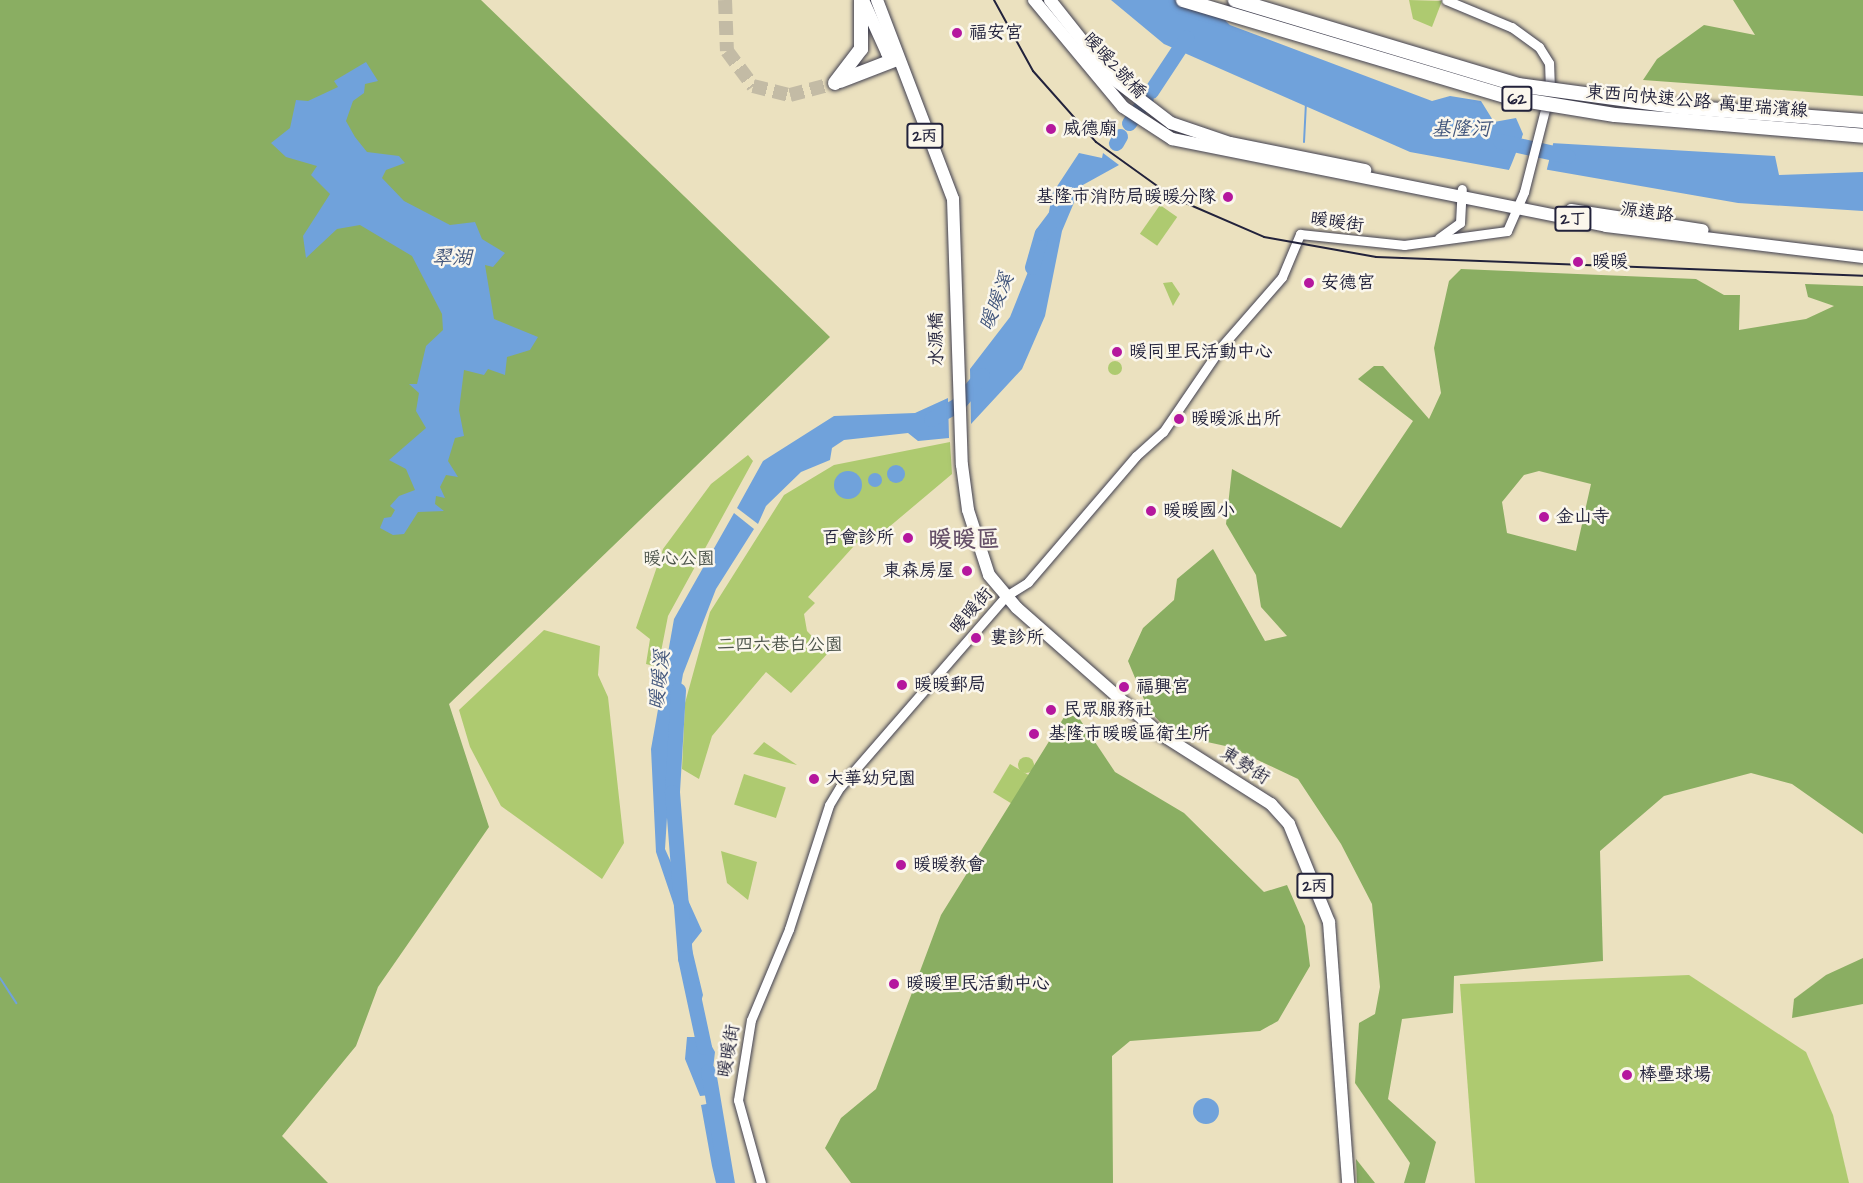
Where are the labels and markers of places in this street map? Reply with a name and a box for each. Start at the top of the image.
place label: 福安宮 [969,22,1023,44]
marker: 福安宮 [950,26,964,40]
place label: 威德廟 [1063,118,1117,140]
marker: 威德廟 [1044,122,1058,136]
place label: 基隆市消防局暖暖分隊 [1036,186,1216,208]
marker: 基隆市消防局暖暖分隊 [1221,190,1235,204]
place label: 暖暖 [1592,251,1628,273]
marker: 暖暖 [1569,253,1587,271]
place label: 安德宮 [1321,272,1375,294]
marker: 安德宮 [1302,276,1316,290]
place label: 暖同里民活動中心 [1129,341,1273,363]
marker: 暖同里民活動中心 [1110,345,1124,359]
place label: 暖暖派出所 [1191,408,1281,430]
marker: 暖暖派出所 [1172,412,1186,426]
place label: 暖暖國小 [1163,500,1235,522]
marker: 暖暖國小 [1144,504,1158,518]
place label: 金山寺 [1556,506,1610,528]
marker: 金山寺 [1537,510,1551,524]
place label: 百會診所 [822,527,894,549]
marker: 百會診所 [899,529,917,547]
place label: 東森房屋 [883,560,955,582]
marker: 東森房屋 [960,564,974,578]
place label: 婁診所 [990,627,1044,649]
marker: 婁診所 [967,629,985,647]
place label: 暖暖郵局 [914,674,986,696]
place label: 福興宮 [1136,676,1190,698]
marker: 暖暖郵局 [895,678,909,692]
marker: 福興宮 [1117,680,1131,694]
place label: 民眾服務社 [1063,699,1153,721]
marker: 民眾服務社 [1044,703,1058,717]
place label: 基隆市暖暖區衛生所 [1048,723,1210,745]
marker: 基隆市暖暖區衛生所 [1025,725,1043,743]
place label: 大華幼兒園 [826,768,916,790]
marker: 大華幼兒園 [807,772,821,786]
place label: 暖暖教會 [913,854,985,876]
marker: 暖暖教會 [894,858,908,872]
place label: 暖暖里民活動中心 [906,973,1050,995]
marker: 暖暖里民活動中心 [887,977,901,991]
place label: 棒壘球場 [1639,1064,1711,1086]
marker: 棒壘球場 [1620,1068,1634,1082]

